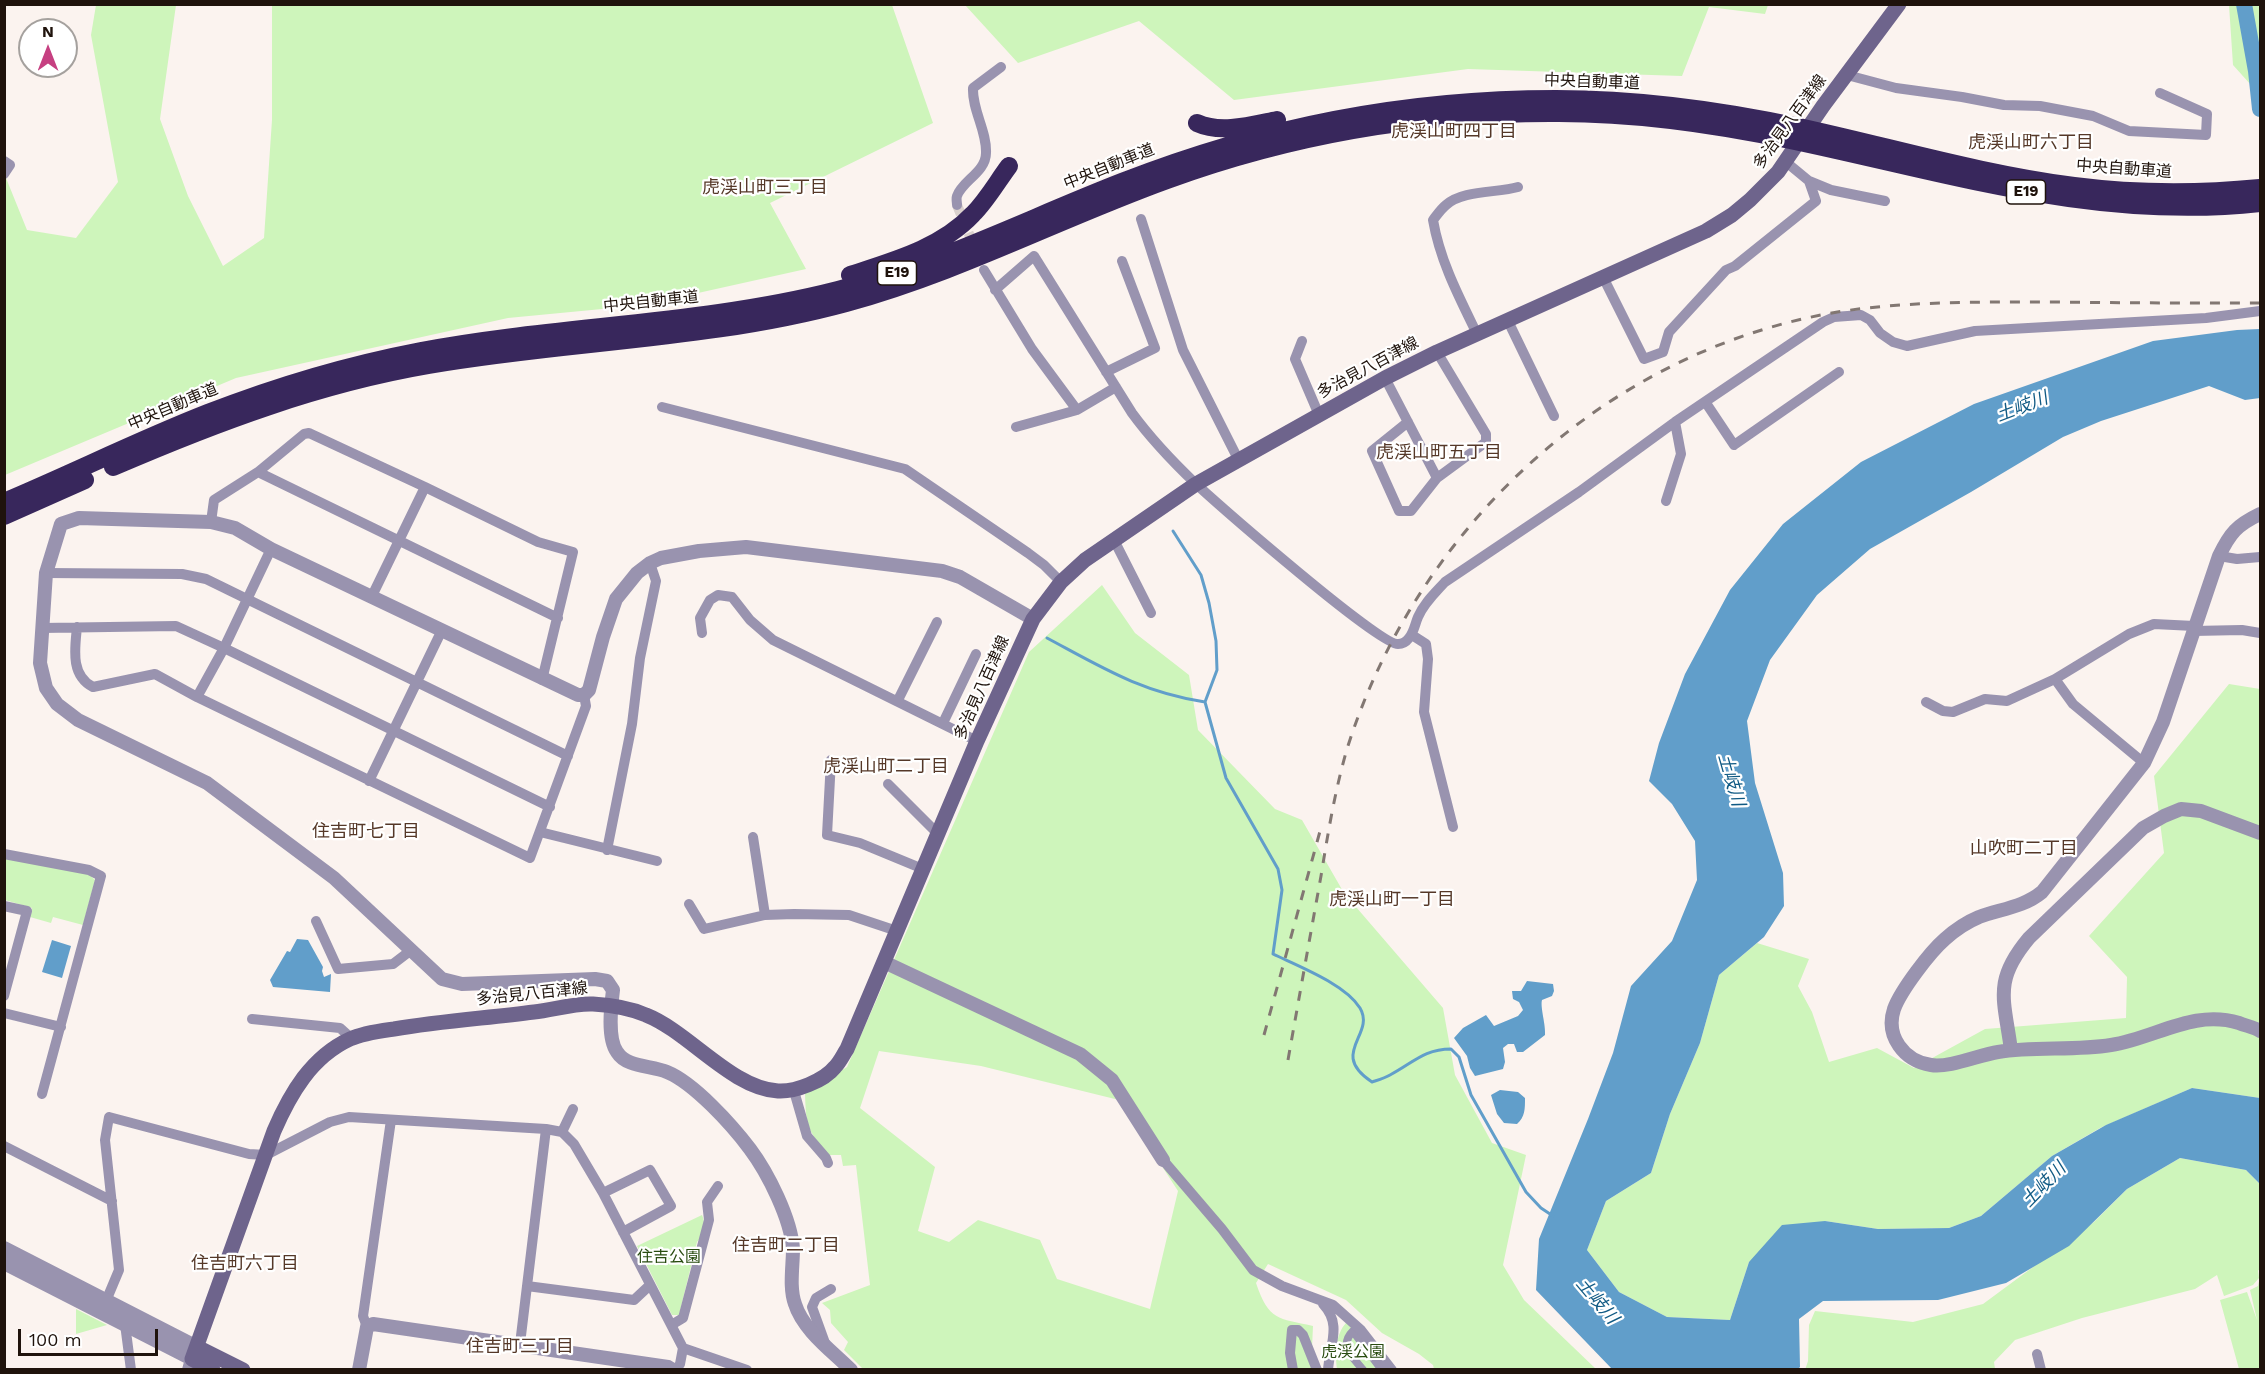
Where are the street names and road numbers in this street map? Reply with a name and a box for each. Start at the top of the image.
street label: 中央自動車道 [1544,71,1640,93]
street label: 多治見八百津線 [1749,71,1831,173]
street label: 中央自動車道 [1061,140,1157,194]
street label: 中央自動車道 [2075,156,2173,182]
road number: E19 [2006,180,2046,204]
road number: E19 [878,261,916,285]
street label: 中央自動車道 [602,287,700,317]
street label: 多治見八百津線 [1314,333,1422,403]
street label: 中央自動車道 [125,379,221,435]
street label: 多治見八百津線 [950,633,1014,743]
street label: 多治見八百津線 [475,979,589,1009]

